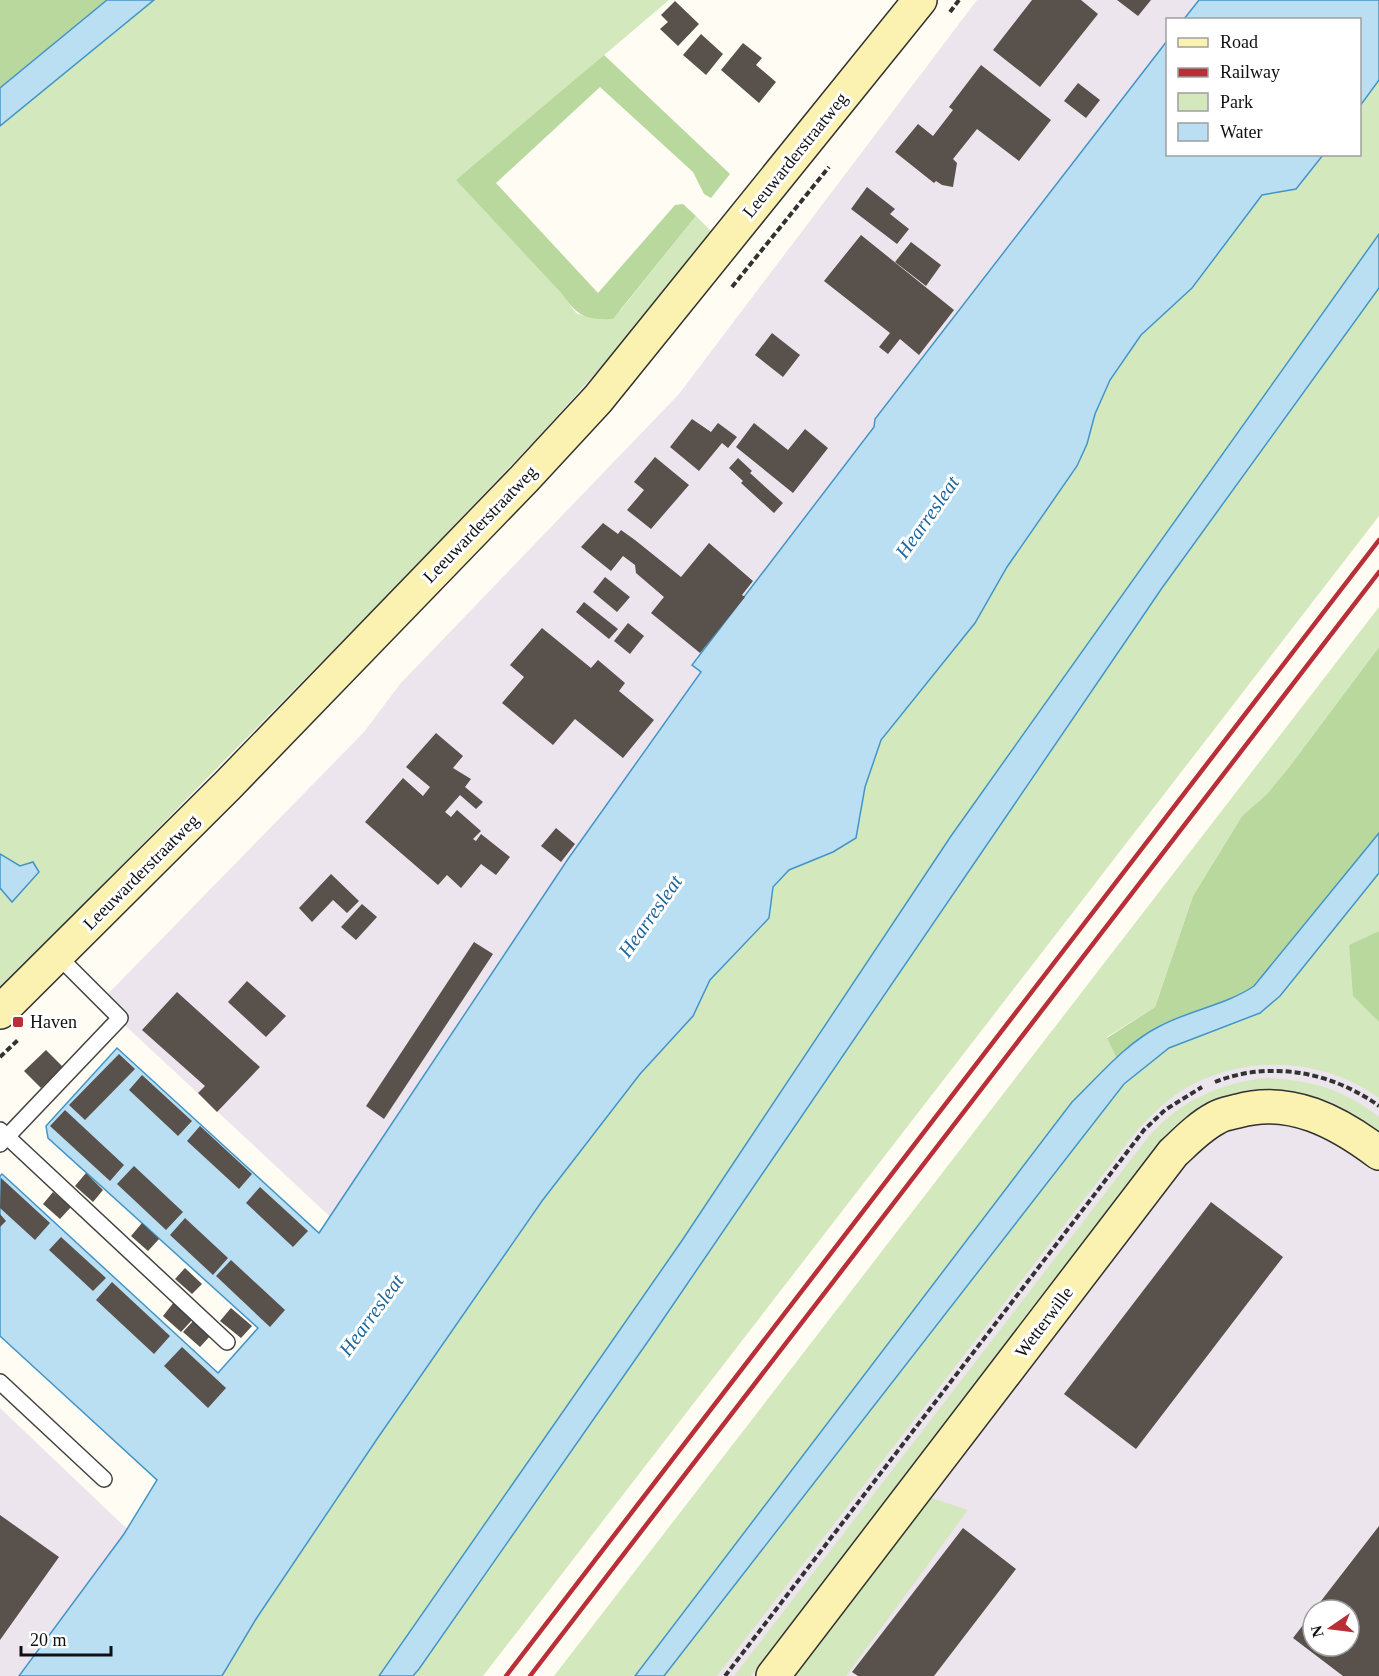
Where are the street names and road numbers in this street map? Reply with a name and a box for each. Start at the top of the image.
street label: Leeuwarderstraatweg [738,89,852,221]
street label: Leeuwarderstraatweg [419,461,541,587]
street label: Leeuwarderstraatweg [79,810,203,934]
street label: Wetterwille [1011,1283,1077,1361]

